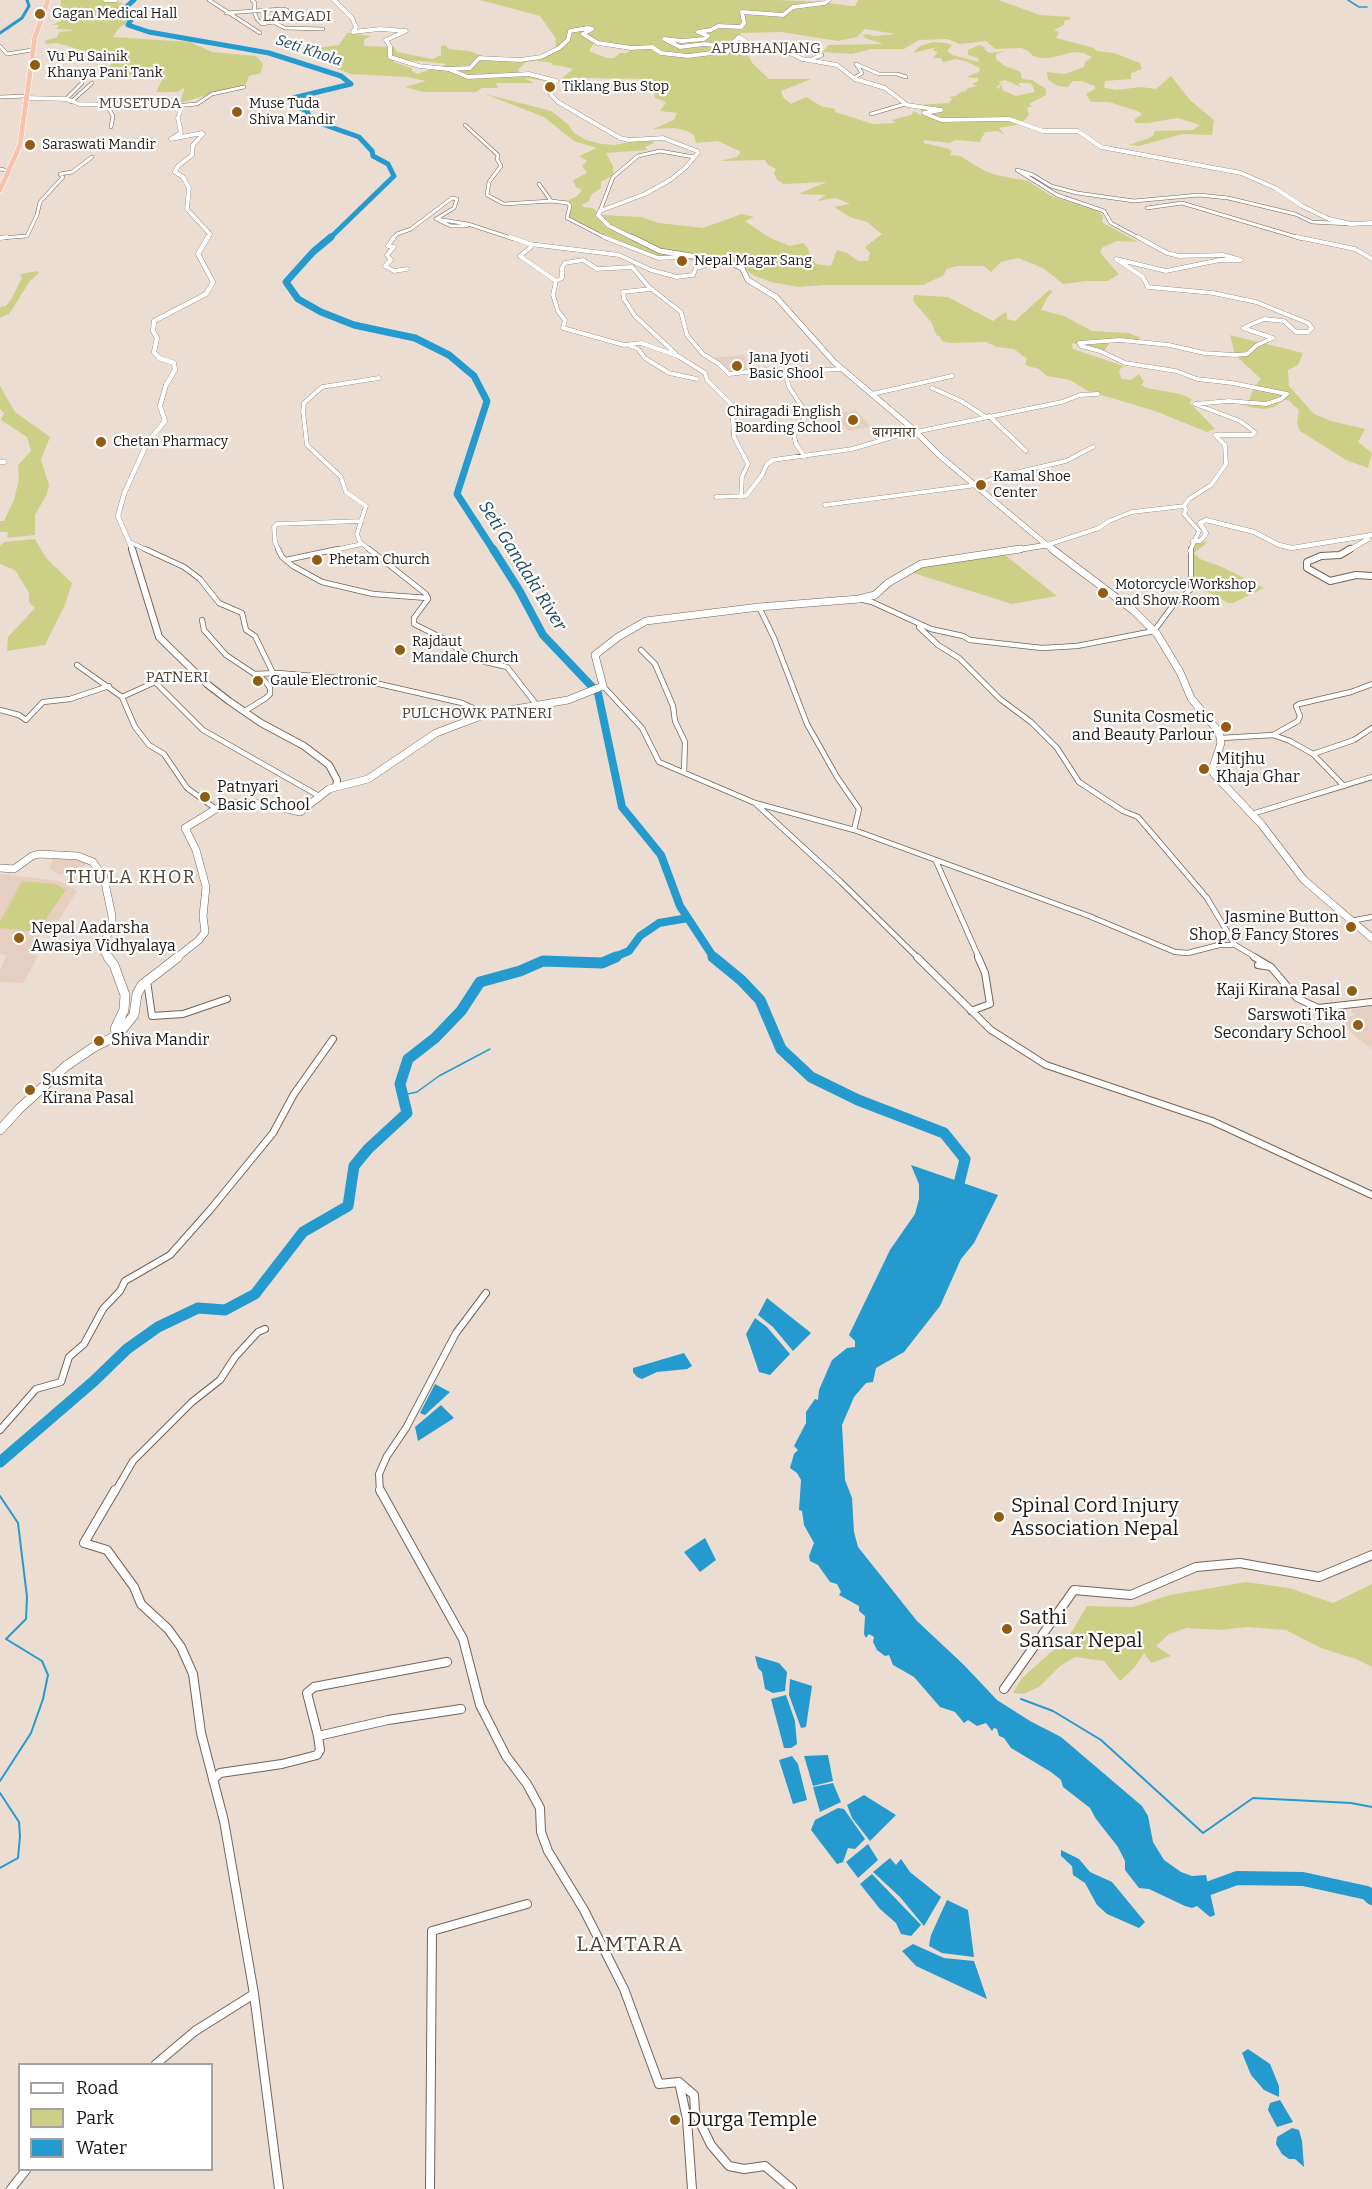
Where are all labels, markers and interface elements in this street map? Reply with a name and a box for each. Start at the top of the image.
place label: Gagan Medical Hall [52,6,177,22]
marker: Gagan Medical Hall [33,7,47,21]
district label: LAMGADI [257,8,337,26]
water label: Seti Khola [273,31,345,71]
district label: APUBHANJANG [703,40,829,58]
place label: Vu Pu Sainik Khanya Pani Tank [47,49,163,82]
marker: Vu Pu Sainik Khanya Pani Tank [28,58,42,72]
place label: Tiklang Bus Stop [562,79,669,95]
marker: Tiklang Bus Stop [543,80,557,94]
district label: MUSETUDA [93,95,187,113]
place label: Muse Tuda Shiva Mandir [249,96,335,128]
marker: Muse Tuda Shiva Mandir [230,105,244,119]
place label: Saraswati Mandir [42,137,156,153]
marker: Saraswati Mandir [23,138,37,152]
place label: Nepal Magar Sang [694,253,812,269]
marker: Nepal Magar Sang [675,254,689,268]
place label: Jana Jyoti Basic Shool [749,350,823,382]
marker: Jana Jyoti Basic Shool [730,359,744,373]
place label: Chiragadi English Boarding School [727,404,841,436]
marker: Chiragadi English Boarding School [846,413,860,427]
district label: बागमारा [872,424,916,442]
place label: Chetan Pharmacy [113,434,228,450]
marker: Chetan Pharmacy [94,435,108,449]
place label: Kamal Shoe Center [993,469,1071,502]
marker: Kamal Shoe Center [974,478,988,492]
water label: Seti Gandaki River [473,497,571,635]
place label: Phetam Church [329,552,430,568]
marker: Phetam Church [310,553,324,567]
place label: Motorcycle Workshop and Show Room [1115,577,1256,610]
marker: Motorcycle Workshop and Show Room [1096,586,1110,600]
place label: Rajdaut Mandale Church [412,634,519,666]
marker: Rajdaut Mandale Church [393,643,407,657]
district label: PATNERI [141,669,213,687]
place label: Gaule Electronic [270,673,378,689]
marker: Gaule Electronic [251,674,265,688]
district label: PULCHOWK PATNERI [390,705,564,723]
place label: Sunita Cosmetic and Beauty Parlour [1072,708,1214,746]
marker: Sunita Cosmetic and Beauty Parlour [1219,720,1233,734]
place label: Mitjhu Khaja Ghar [1216,750,1300,788]
marker: Mitjhu Khaja Ghar [1197,762,1211,776]
place label: Patnyari Basic School [217,778,310,816]
marker: Patnyari Basic School [198,790,212,804]
district label: THULA KHOR [66,867,196,889]
place label: Jasmine Button Shop & Fancy Stores [1189,908,1339,946]
place label: Nepal Aadarsha Awasiya Vidhyalaya [31,919,176,957]
marker: Jasmine Button Shop & Fancy Stores [1344,920,1358,934]
marker: Nepal Aadarsha Awasiya Vidhyalaya [12,931,26,945]
place label: Kaji Kirana Pasal [1216,981,1340,1001]
marker: Kaji Kirana Pasal [1345,984,1359,998]
place label: Sarswoti Tika Secondary School [1213,1006,1346,1044]
marker: Sarswoti Tika Secondary School [1351,1018,1365,1032]
place label: Shiva Mandir [111,1031,209,1051]
marker: Shiva Mandir [92,1034,106,1048]
place label: Susmita Kirana Pasal [42,1071,134,1109]
marker: Susmita Kirana Pasal [23,1083,37,1097]
place label: Spinal Cord Injury Association Nepal [1011,1494,1179,1541]
marker: Spinal Cord Injury Association Nepal [992,1510,1006,1524]
place label: Sathi Sansar Nepal [1019,1606,1143,1653]
marker: Sathi Sansar Nepal [1000,1622,1014,1636]
district label: LAMTARA [576,1932,684,1958]
legend [18,2063,213,2171]
text: Road [76,2077,118,2099]
text: Park [76,2107,114,2129]
place label: Durga Temple [687,2108,817,2132]
marker: Durga Temple [668,2113,682,2127]
text: Water [76,2137,127,2159]

